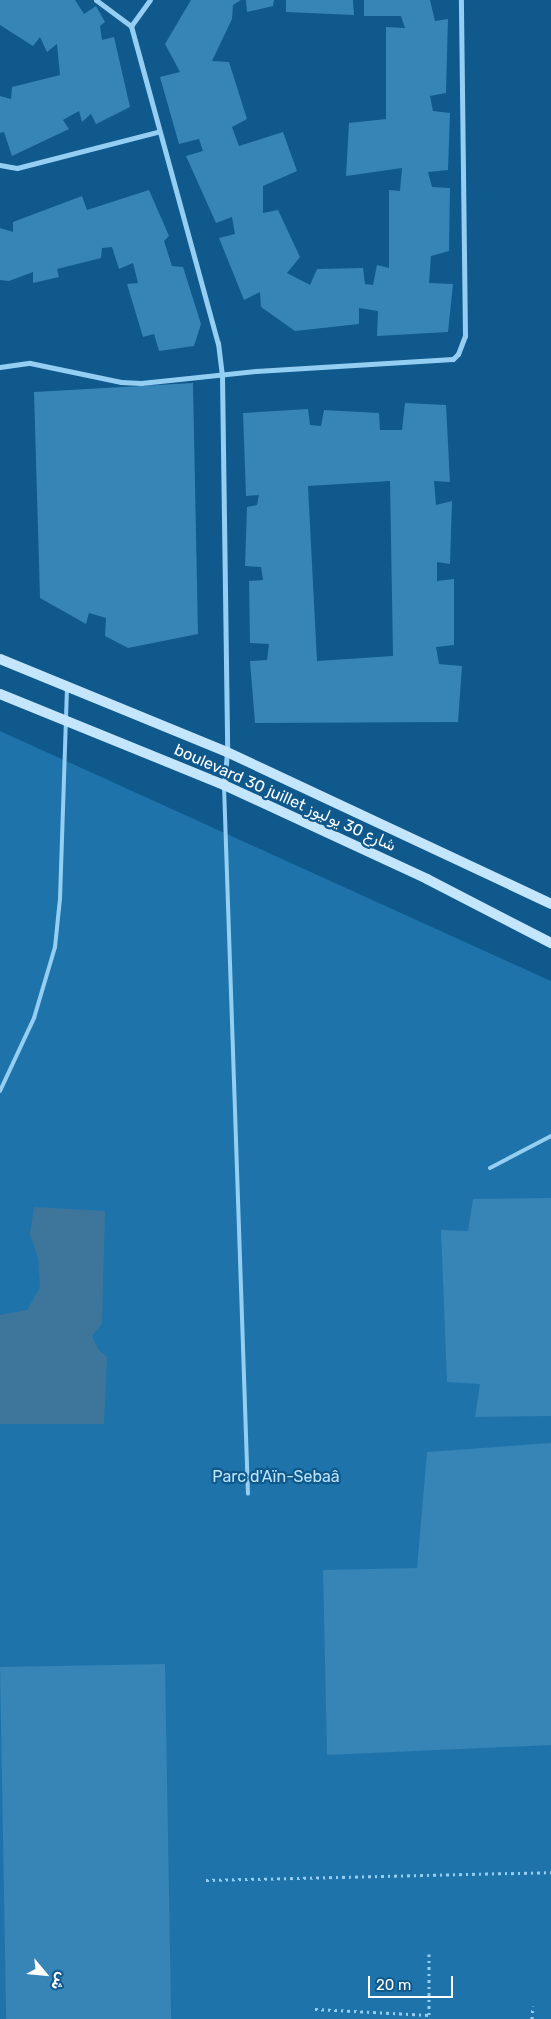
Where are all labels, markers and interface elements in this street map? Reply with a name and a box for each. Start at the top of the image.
street label: boulevard 30 juillet شارع 30 يوليوز [171,740,399,856]
park label: Parc d'Aïn-Sebaâ [212,1467,340,1487]
north arrow [20,1949,70,1999]
scale bar [371,1966,456,1998]
text: ش [47,1969,70,1993]
text: 20 m [376,1976,411,1994]

